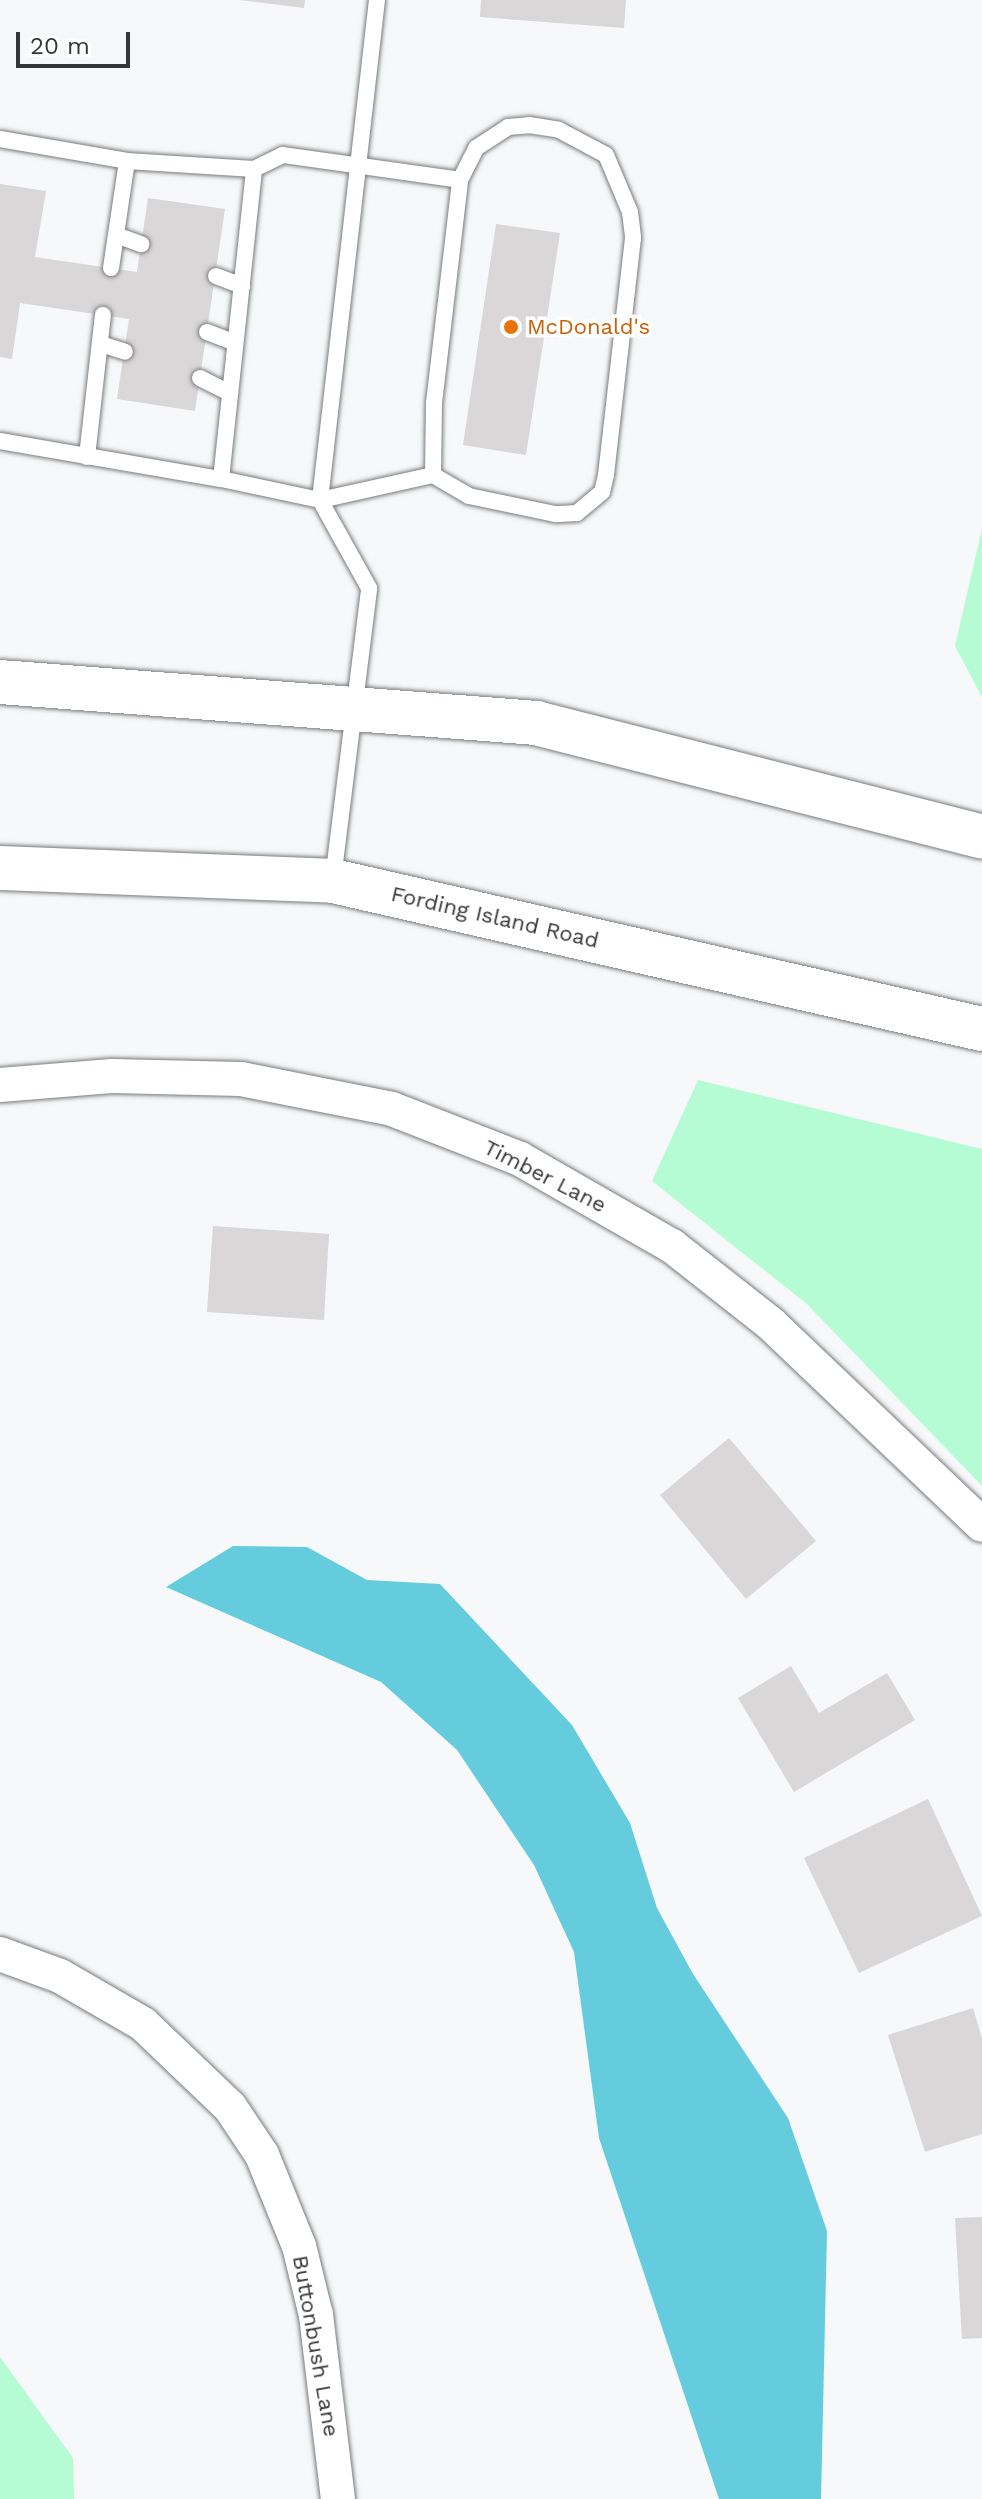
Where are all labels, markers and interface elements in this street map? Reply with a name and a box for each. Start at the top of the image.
scale bar [20,16,134,66]
text: 20 m [30,32,90,60]
place label: McDonald's [527,314,650,340]
marker: McDonald's [502,318,520,336]
street label: Fording Island Road [389,880,601,954]
street label: Timber Lane [479,1134,611,1218]
street label: Buttonbush Lane [287,2253,345,2439]

